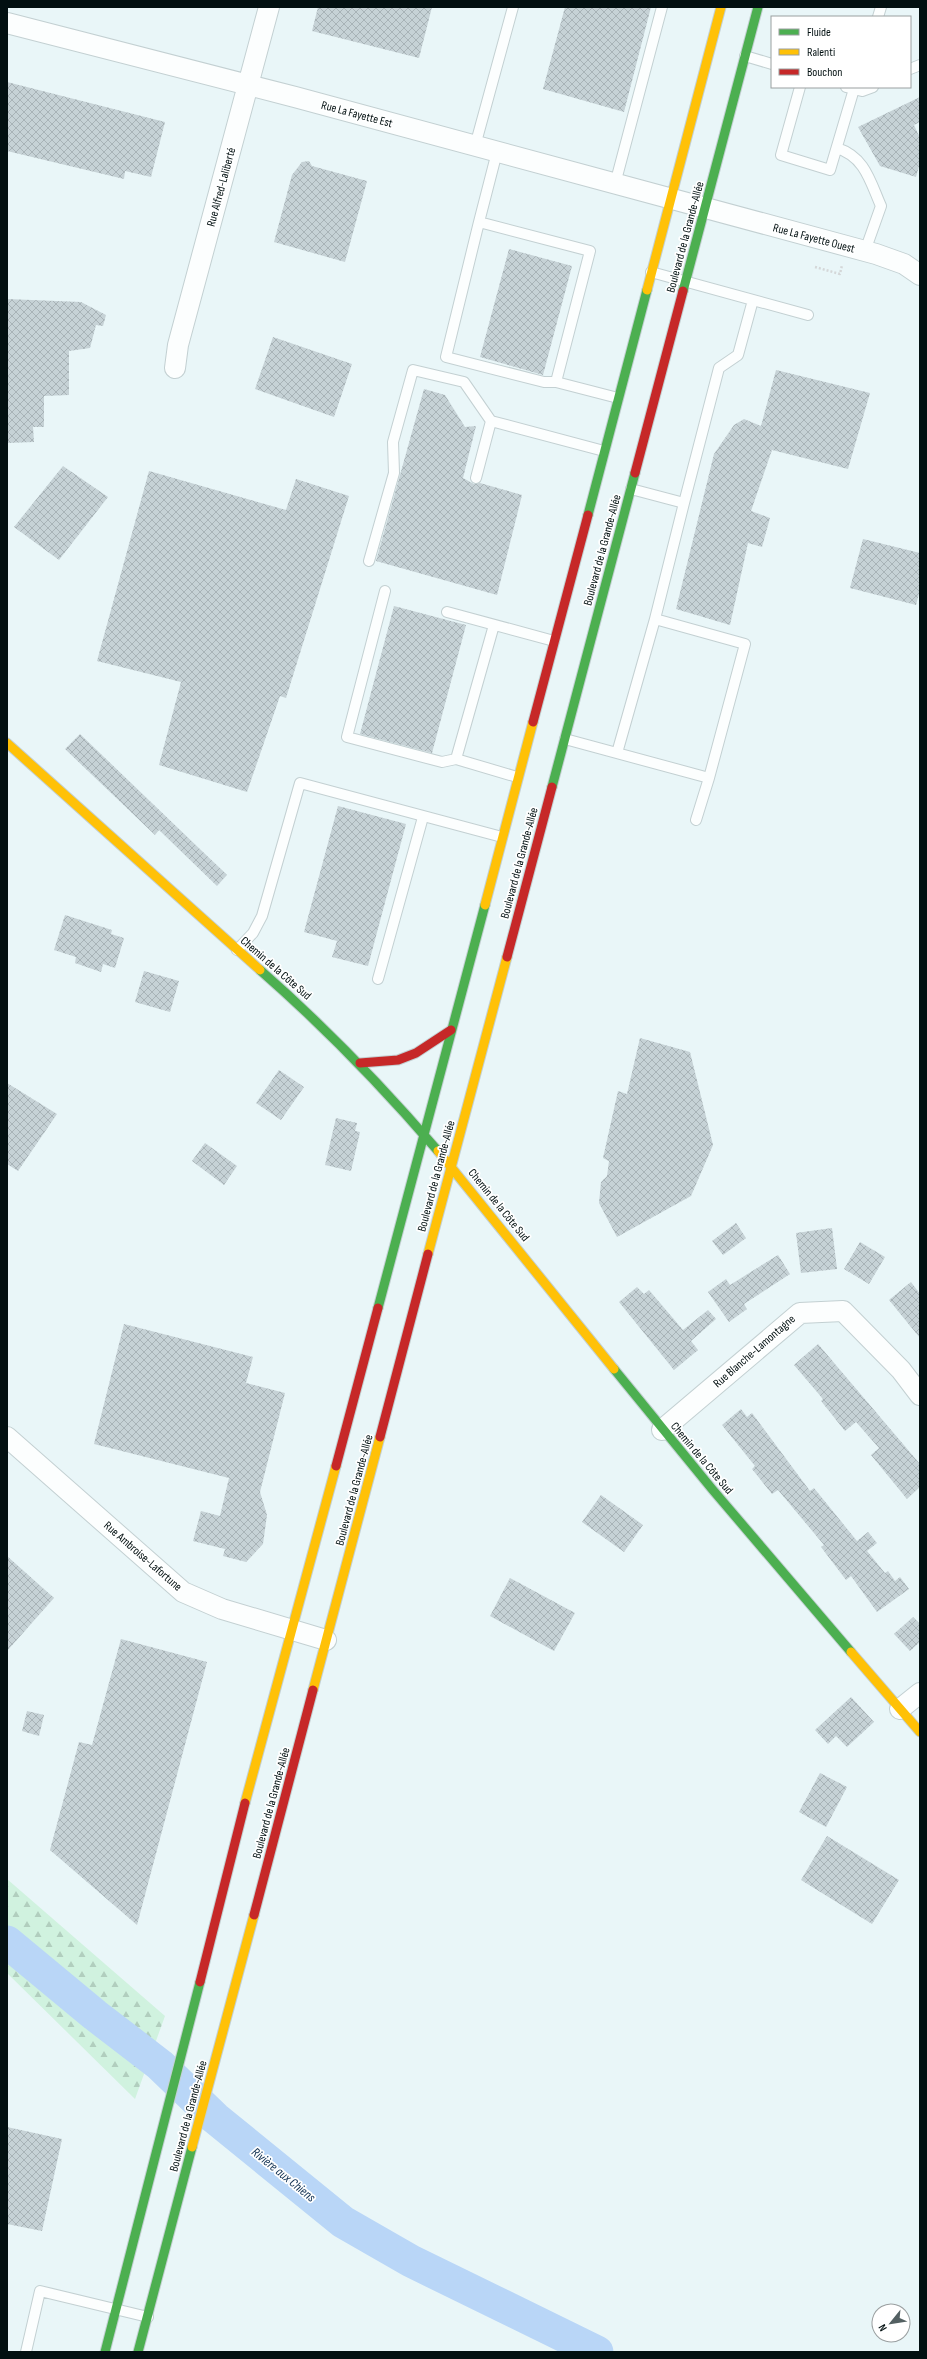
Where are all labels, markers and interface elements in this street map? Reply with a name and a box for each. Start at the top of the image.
legend [771,16,911,88]
text: Fluide [807,25,831,40]
text: Ralenti [807,45,835,60]
text: Bouchon [807,65,842,80]
street label: Rue La Fayette Est [320,98,395,131]
street label: Rue Alfred-Laliberté [204,146,239,228]
street label: Boulevard de la Grande-Allée [663,180,708,294]
street label: Rue La Fayette Ouest [771,220,857,257]
street label: Boulevard de la Grande-Allée [580,493,625,607]
street label: Boulevard de la Grande-Allée [497,806,542,920]
street label: Chemin de la Côte Sud [237,933,314,1003]
street label: Boulevard de la Grande-Allée [414,1119,459,1233]
street label: Chemin de la Côte Sud [465,1166,533,1245]
street label: Rue Blanche-Lamontagne [710,1312,799,1391]
street label: Chemin de la Côte Sud [667,1419,736,1497]
street label: Boulevard de la Grande-Allée [332,1433,377,1547]
street label: Rue Ambroise-Lafortune [100,1518,185,1595]
street label: Boulevard de la Grande-Allée [249,1746,294,1860]
street label: Boulevard de la Grande-Allée [166,2059,211,2173]
water label: Rivière aux Chiens [248,2144,319,2206]
north arrow [871,2303,911,2343]
text: N [876,2322,890,2334]

